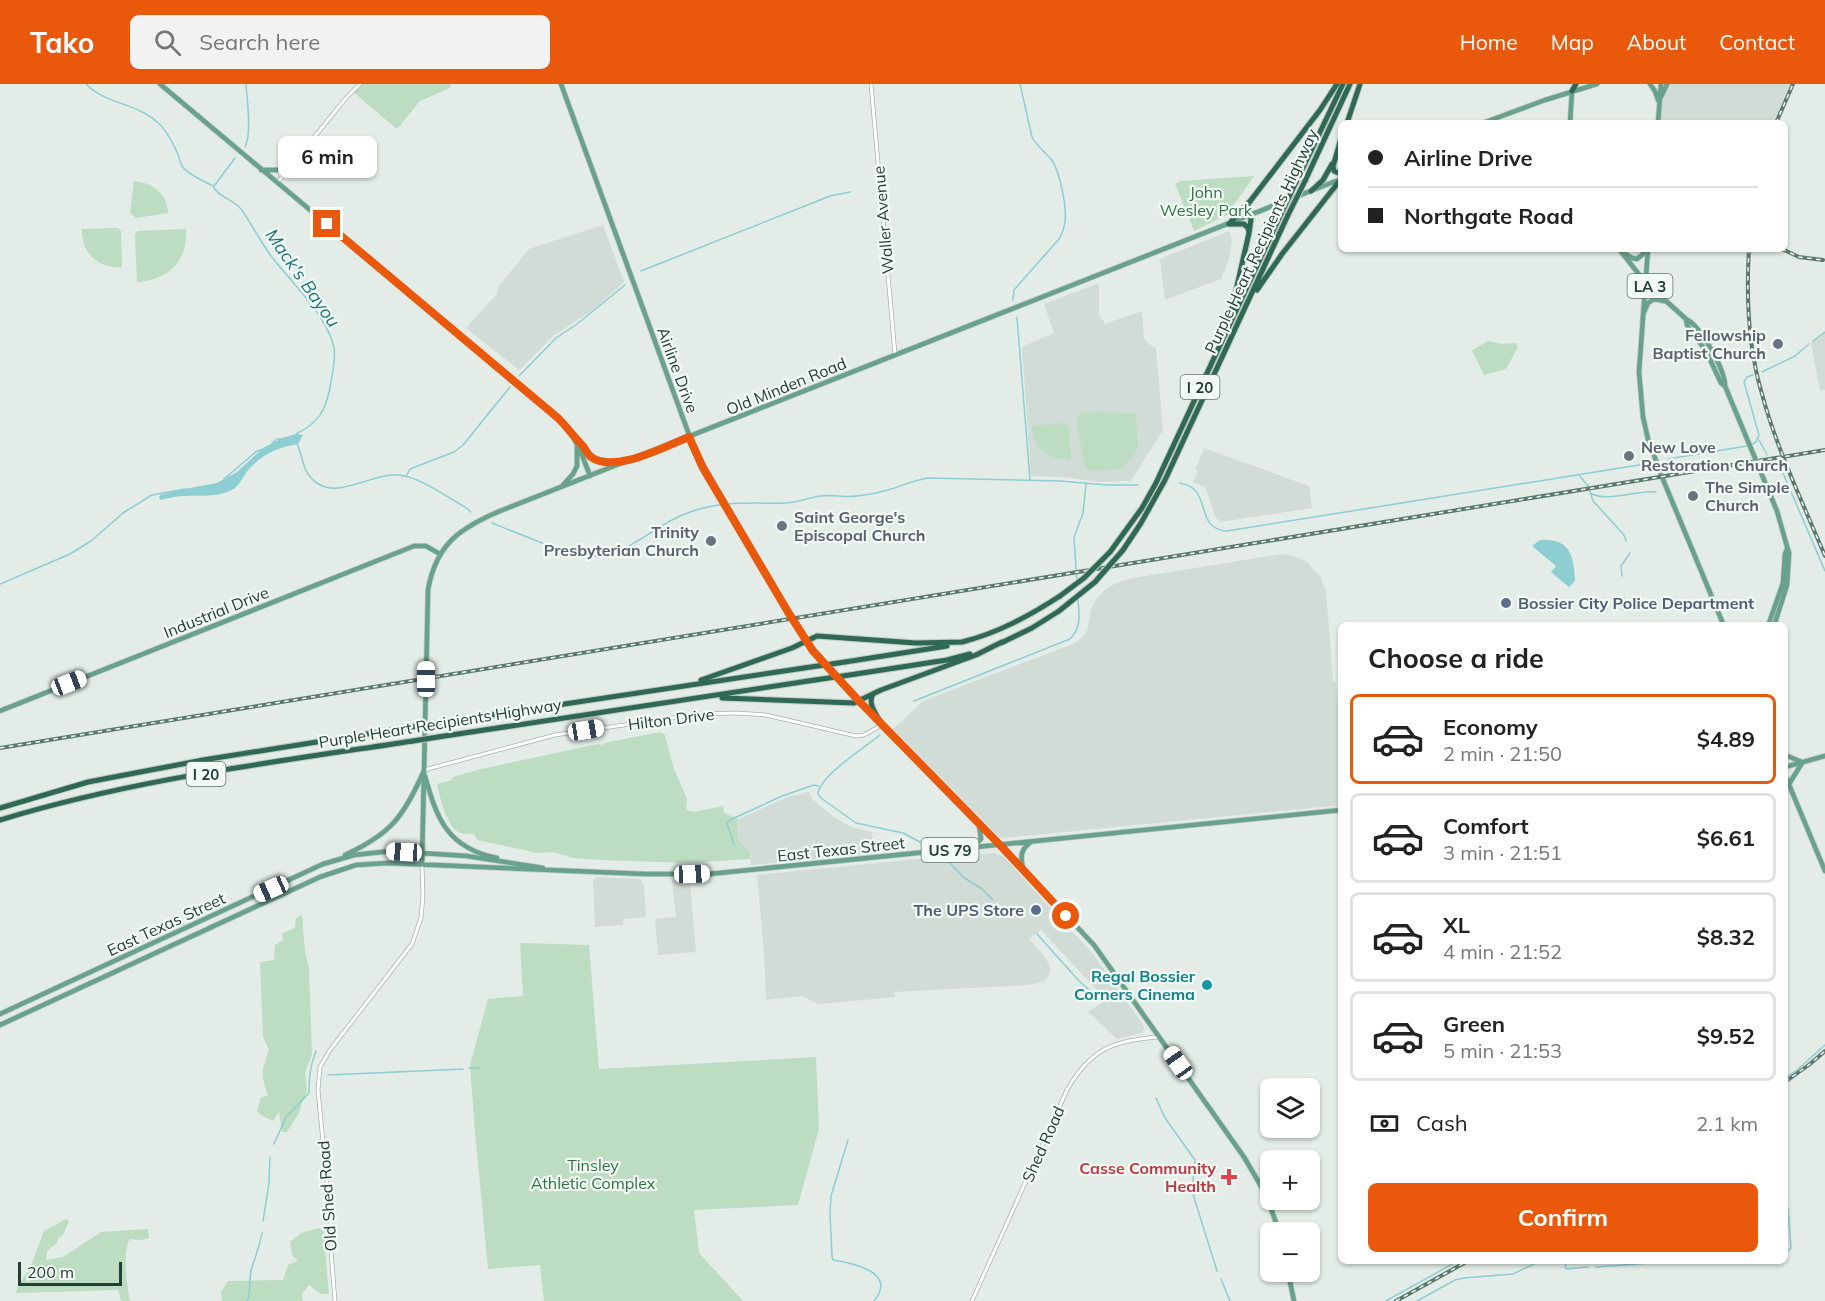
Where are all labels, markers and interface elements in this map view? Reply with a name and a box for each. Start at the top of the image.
search box [130,15,550,69]
text: Tako [30,25,94,60]
icon: search [151,26,184,59]
text: Search here [199,28,320,56]
text: Home [1460,29,1518,55]
text: Map [1551,29,1594,55]
text: About [1627,29,1686,55]
text: Contact [1719,29,1795,55]
street label: Purple Heart Recipients Highway [1200,125,1322,356]
callout: 6 min [278,137,376,179]
text: 6 min [301,144,354,169]
text: Airline Drive [1404,144,1533,172]
street label: Waller Avenue [868,165,898,275]
park label: John Wesley Park [1160,182,1253,220]
text: Northgate Road [1404,202,1574,230]
route end [313,210,340,237]
water label: Mack's Bayou [261,224,345,332]
road number: LA 3 [1628,274,1672,298]
street label: Airline Drive [653,324,703,416]
place label: Fellowship Baptist Church [1653,325,1766,363]
marker: Fellowship Baptist Church [1771,337,1785,351]
street label: Old Minden Road [723,353,849,419]
road number: I 20 [1180,375,1220,399]
place label: New Love Restoration Church [1641,437,1788,475]
marker: New Love Restoration Church [1622,449,1636,463]
place label: The Simple Church [1705,477,1790,515]
marker: The Simple Church [1686,489,1700,503]
place label: Saint George's Episcopal Church [794,507,925,545]
marker: Saint George's Episcopal Church [775,519,789,533]
place label: Trinity Presbyterian Church [544,522,699,560]
marker: Trinity Presbyterian Church [704,534,718,548]
street label: Industrial Drive [160,582,272,642]
place label: Bossier City Police Department [1518,593,1754,613]
marker: Bossier City Police Department [1499,596,1513,610]
text: Choose a ride [1368,641,1544,675]
car [417,661,435,697]
car [49,668,89,698]
street label: Purple Heart Recipients Highway [317,694,563,752]
street label: Hilton Drive [627,704,715,734]
icon: car [1371,712,1425,766]
text: Economy [1443,713,1538,741]
car [567,718,605,742]
text: $4.89 [1697,725,1755,753]
text: 2 min · 21:50 [1443,741,1562,766]
road number: I 20 [186,762,226,786]
icon: car [1371,811,1425,865]
text: Comfort [1443,812,1529,840]
text: $6.61 [1697,824,1755,852]
street label: East Texas Street [776,832,906,866]
road number: US 79 [922,838,978,862]
text: 3 min · 21:51 [1443,840,1562,865]
car [386,842,422,862]
car [674,864,710,884]
car [251,873,291,905]
street label: East Texas Street [104,888,229,960]
place label: The UPS Store [913,900,1024,920]
route start [1052,902,1079,929]
marker: The UPS Store [1029,903,1043,917]
icon: car [1371,910,1425,964]
text: XL [1443,911,1470,939]
text: $8.32 [1697,923,1755,951]
text: 4 min · 21:52 [1443,939,1562,964]
place label: Regal Bossier Corners Cinema [1074,966,1196,1004]
marker: Regal Bossier Corners Cinema [1200,978,1214,992]
icon: car [1371,1009,1425,1063]
text: Green [1443,1010,1505,1038]
text: $9.52 [1697,1022,1755,1050]
text: 5 min · 21:53 [1443,1038,1562,1063]
car [1160,1043,1196,1083]
map controls [1260,1078,1320,1282]
button: layers [1260,1078,1320,1138]
street label: Shed Road [1017,1103,1069,1185]
icon: cash [1368,1107,1401,1140]
text: Cash [1416,1109,1468,1137]
text: 2.1 km [1696,1111,1758,1136]
street label: Old Shed Road [313,1140,341,1252]
button: + [1260,1150,1320,1210]
park label: Tinsley Athletic Complex [531,1155,656,1193]
place label: Casse Community Health [1079,1158,1216,1196]
marker: Casse Community Health [1220,1168,1238,1186]
button: Confirm [1368,1183,1758,1252]
button: − [1260,1222,1320,1282]
scale bar [18,1259,122,1286]
text: 200 m [27,1262,74,1282]

